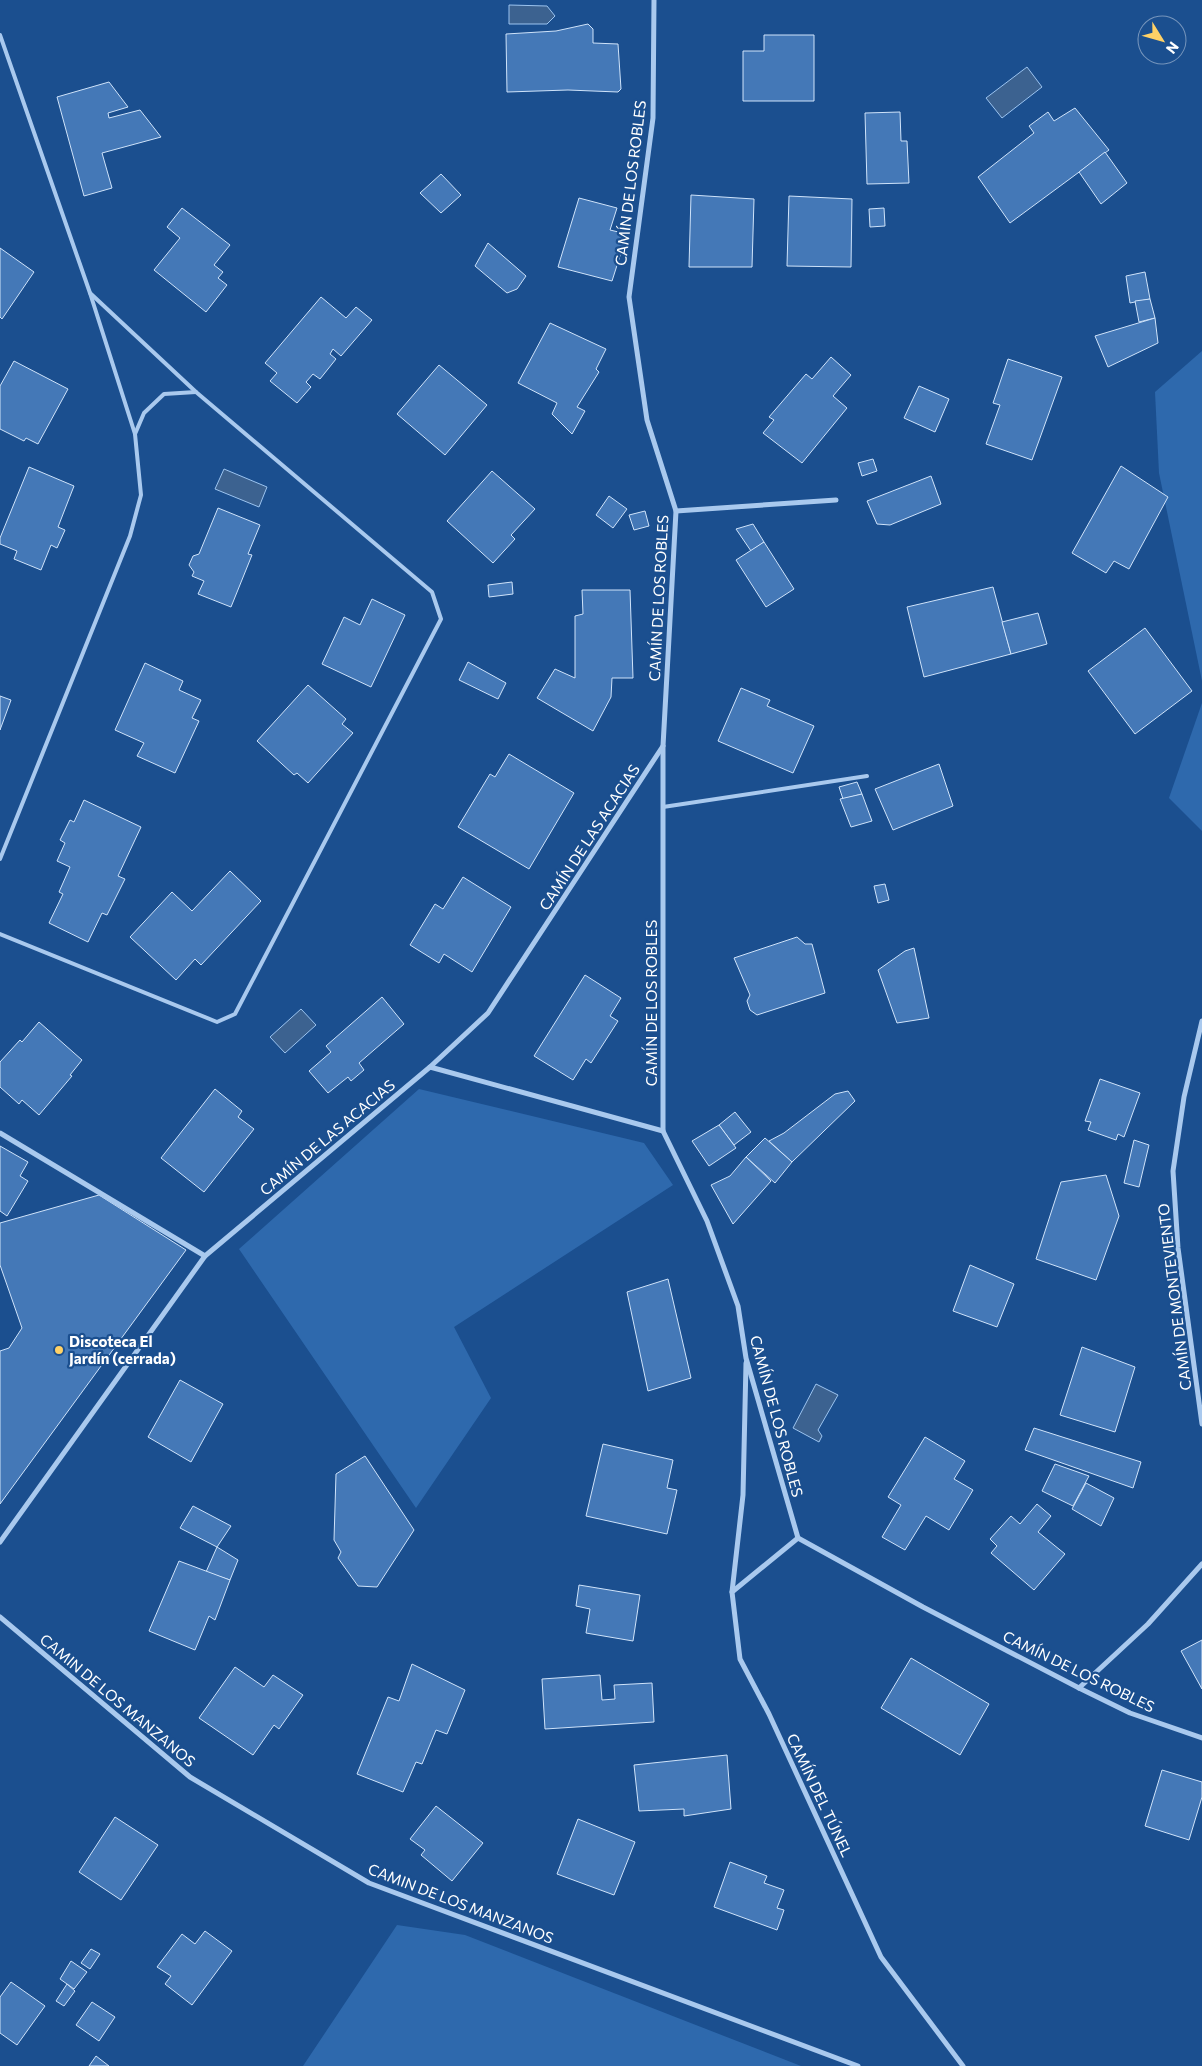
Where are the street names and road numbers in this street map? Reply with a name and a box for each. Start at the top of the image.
street label: CAMÍN DE LOS ROBLES [610,99,649,267]
street label: CAMÍN DE LOS ROBLES [644,514,671,682]
street label: CAMÍN DE LAS ACACIAS [534,760,643,913]
street label: CAMÍN DE LOS ROBLES [641,920,660,1086]
street label: CAMÍN DE LAS ACACIAS [255,1074,398,1199]
street label: CAMÍN DE MONTEVIENTO [1153,1202,1194,1392]
street label: CAMÍN DE LOS ROBLES [747,1333,808,1499]
street label: CAMÍN DE LOS ROBLES [1000,1626,1158,1716]
street label: CAMIN DE LOS MANZANOS [37,1630,199,1770]
street label: CAMÍN DEL TÚNEL [783,1730,858,1860]
street label: CAMIN DE LOS MANZANOS [366,1859,556,1947]

